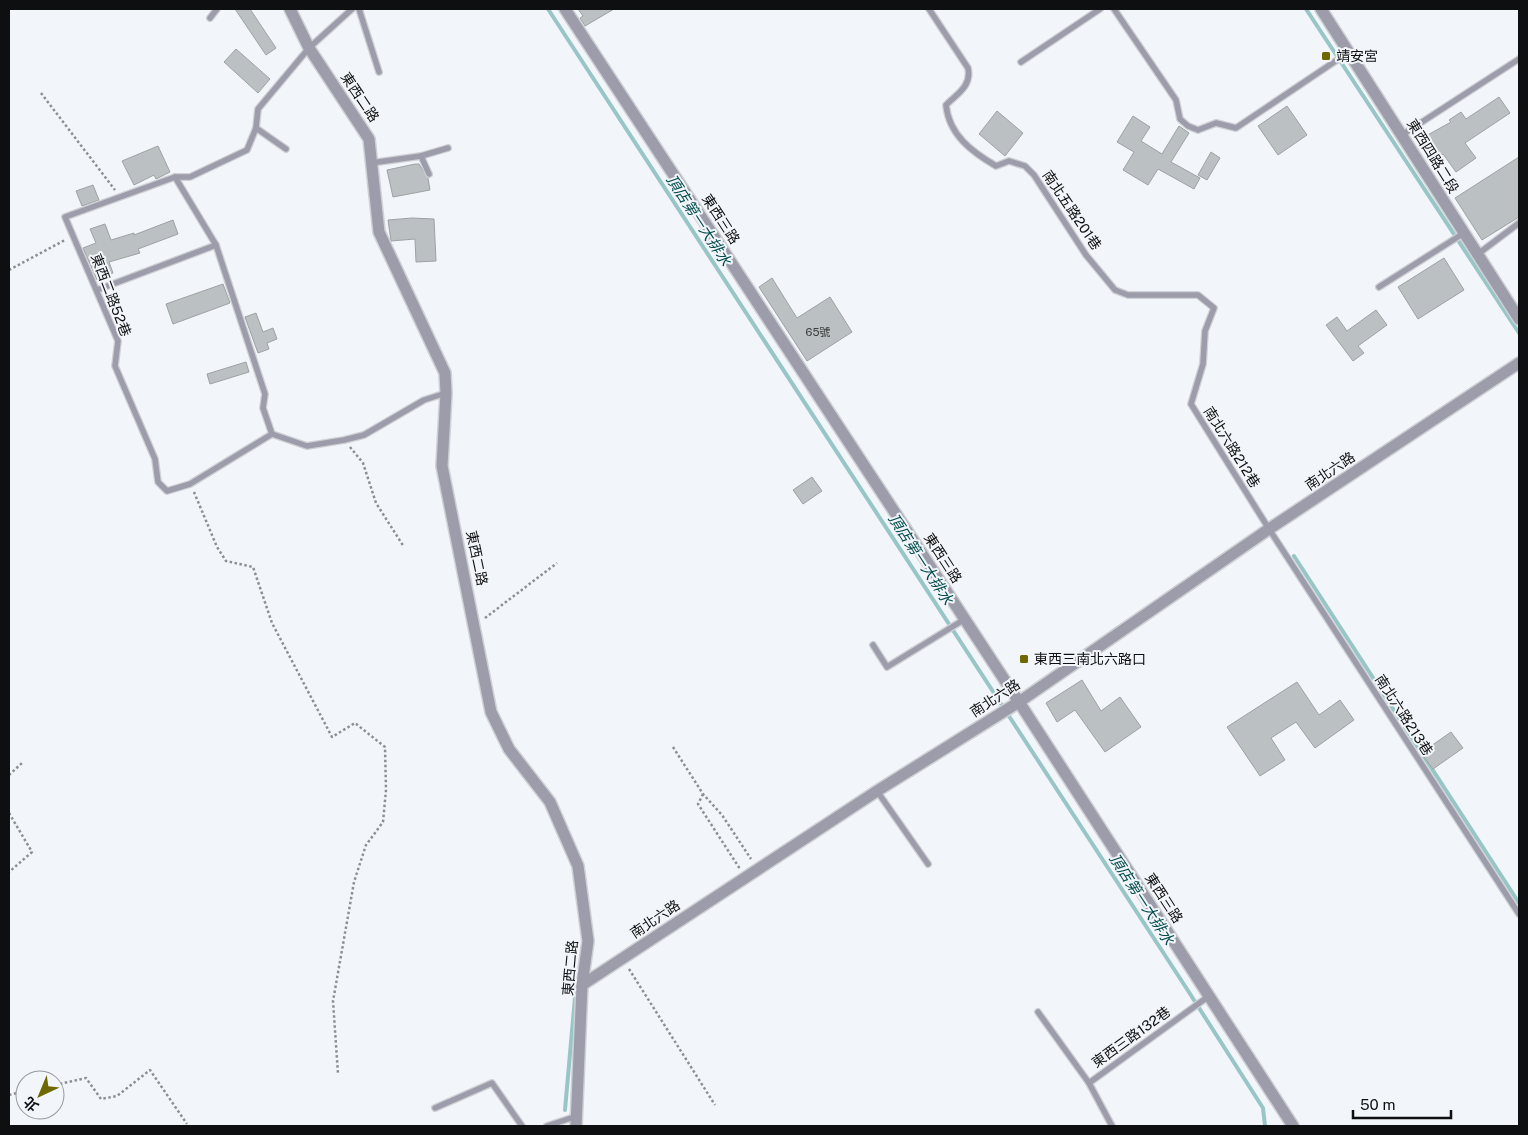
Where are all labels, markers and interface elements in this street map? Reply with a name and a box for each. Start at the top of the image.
place label: 靖安宮 [1336,48,1378,64]
marker: 靖安宮 [1320,50,1332,62]
street label: 東西二路 [338,69,382,125]
street label: 東西四路二段 [1404,116,1462,196]
street label: 南北五路201巷 [1039,167,1105,253]
water label: 頂店第一大排水 [663,171,735,269]
street label: 東西三路 [699,191,743,247]
street label: 東西二路52巷 [88,251,134,339]
house number: 65號 [806,326,830,338]
street label: 南北六路212巷 [1201,404,1263,490]
street label: 南北六路 [1302,449,1358,493]
water label: 頂店第一大排水 [885,510,957,608]
street label: 東西二路 [463,529,491,587]
street label: 東西三路 [921,530,965,586]
place label: 東西三南北六路口 [1034,651,1146,667]
marker: 東西三南北六路口 [1018,653,1030,665]
street label: 南北六路213巷 [1372,672,1436,758]
street label: 南北六路 [967,676,1023,720]
water label: 頂店第一大排水 [1106,850,1178,948]
street label: 東西三路 [1142,870,1186,926]
street label: 南北六路 [627,897,683,941]
street label: 東西二路 [560,939,580,997]
street label: 東西三路132巷 [1089,1003,1173,1071]
north arrow [15,1070,65,1120]
scale bar [1353,1088,1450,1120]
text: 北 [20,1094,42,1115]
text: 50 m [1360,1096,1395,1113]

